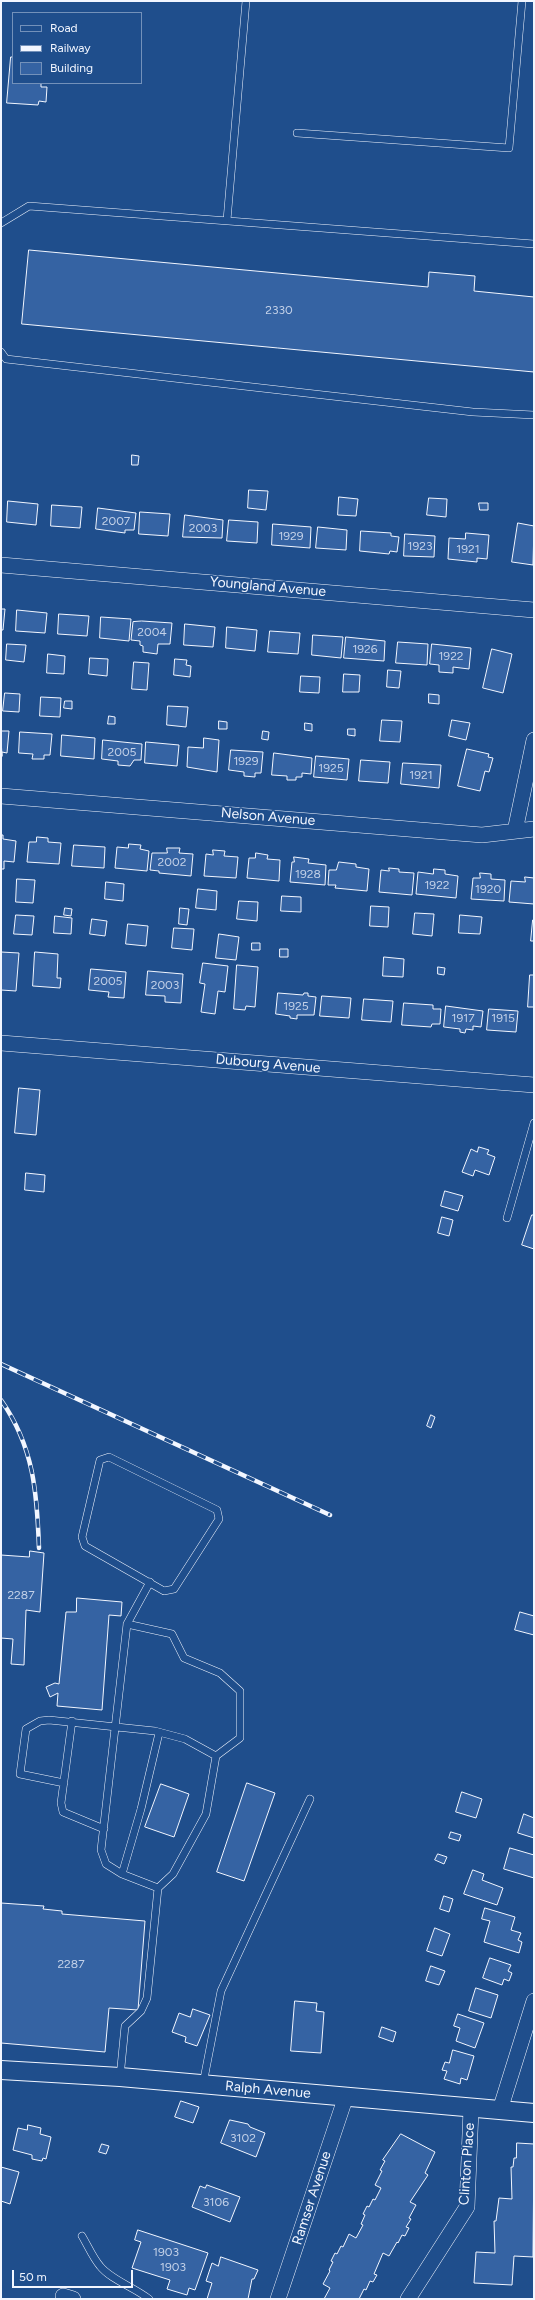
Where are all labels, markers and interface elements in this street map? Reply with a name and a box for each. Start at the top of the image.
legend [12,12,142,84]
text: Road [50,21,78,35]
text: Railway [50,41,91,55]
text: Building [50,61,93,75]
house number: 2330 [265,303,293,317]
house number: 2007 [102,514,130,528]
house number: 2003 [189,521,217,535]
house number: 1929 [278,529,304,543]
house number: 1923 [408,539,432,553]
house number: 1921 [456,542,480,556]
street label: Youngland Avenue [209,574,327,600]
house number: 2004 [137,625,167,639]
house number: 1926 [352,642,378,656]
house number: 1922 [438,649,464,663]
house number: 2005 [108,745,136,759]
house number: 1929 [233,754,259,768]
house number: 1925 [318,761,344,775]
house number: 1921 [409,768,433,782]
street label: Nelson Avenue [220,805,316,829]
house number: 2002 [158,855,186,869]
house number: 1928 [295,867,321,881]
house number: 1922 [424,878,450,892]
house number: 1920 [475,882,501,896]
house number: 2005 [94,974,122,988]
house number: 2003 [151,978,179,992]
house number: 1925 [283,999,309,1013]
house number: 1917 [451,1011,475,1025]
house number: 1915 [491,1011,515,1025]
street label: Dubourg Avenue [215,1051,321,1077]
house number: 2287 [7,1588,35,1602]
house number: 2287 [57,1957,85,1971]
street label: Ralph Avenue [224,2078,312,2102]
street label: Clinton Place [456,2122,478,2206]
house number: 3102 [230,2131,256,2145]
street label: Ramser Avenue [289,2149,335,2247]
house number: 3106 [203,2195,229,2209]
house number: 1903 [153,2245,179,2259]
house number: 1903 [160,2260,186,2274]
scale bar [14,2262,135,2288]
text: 50 m [19,2270,47,2284]

